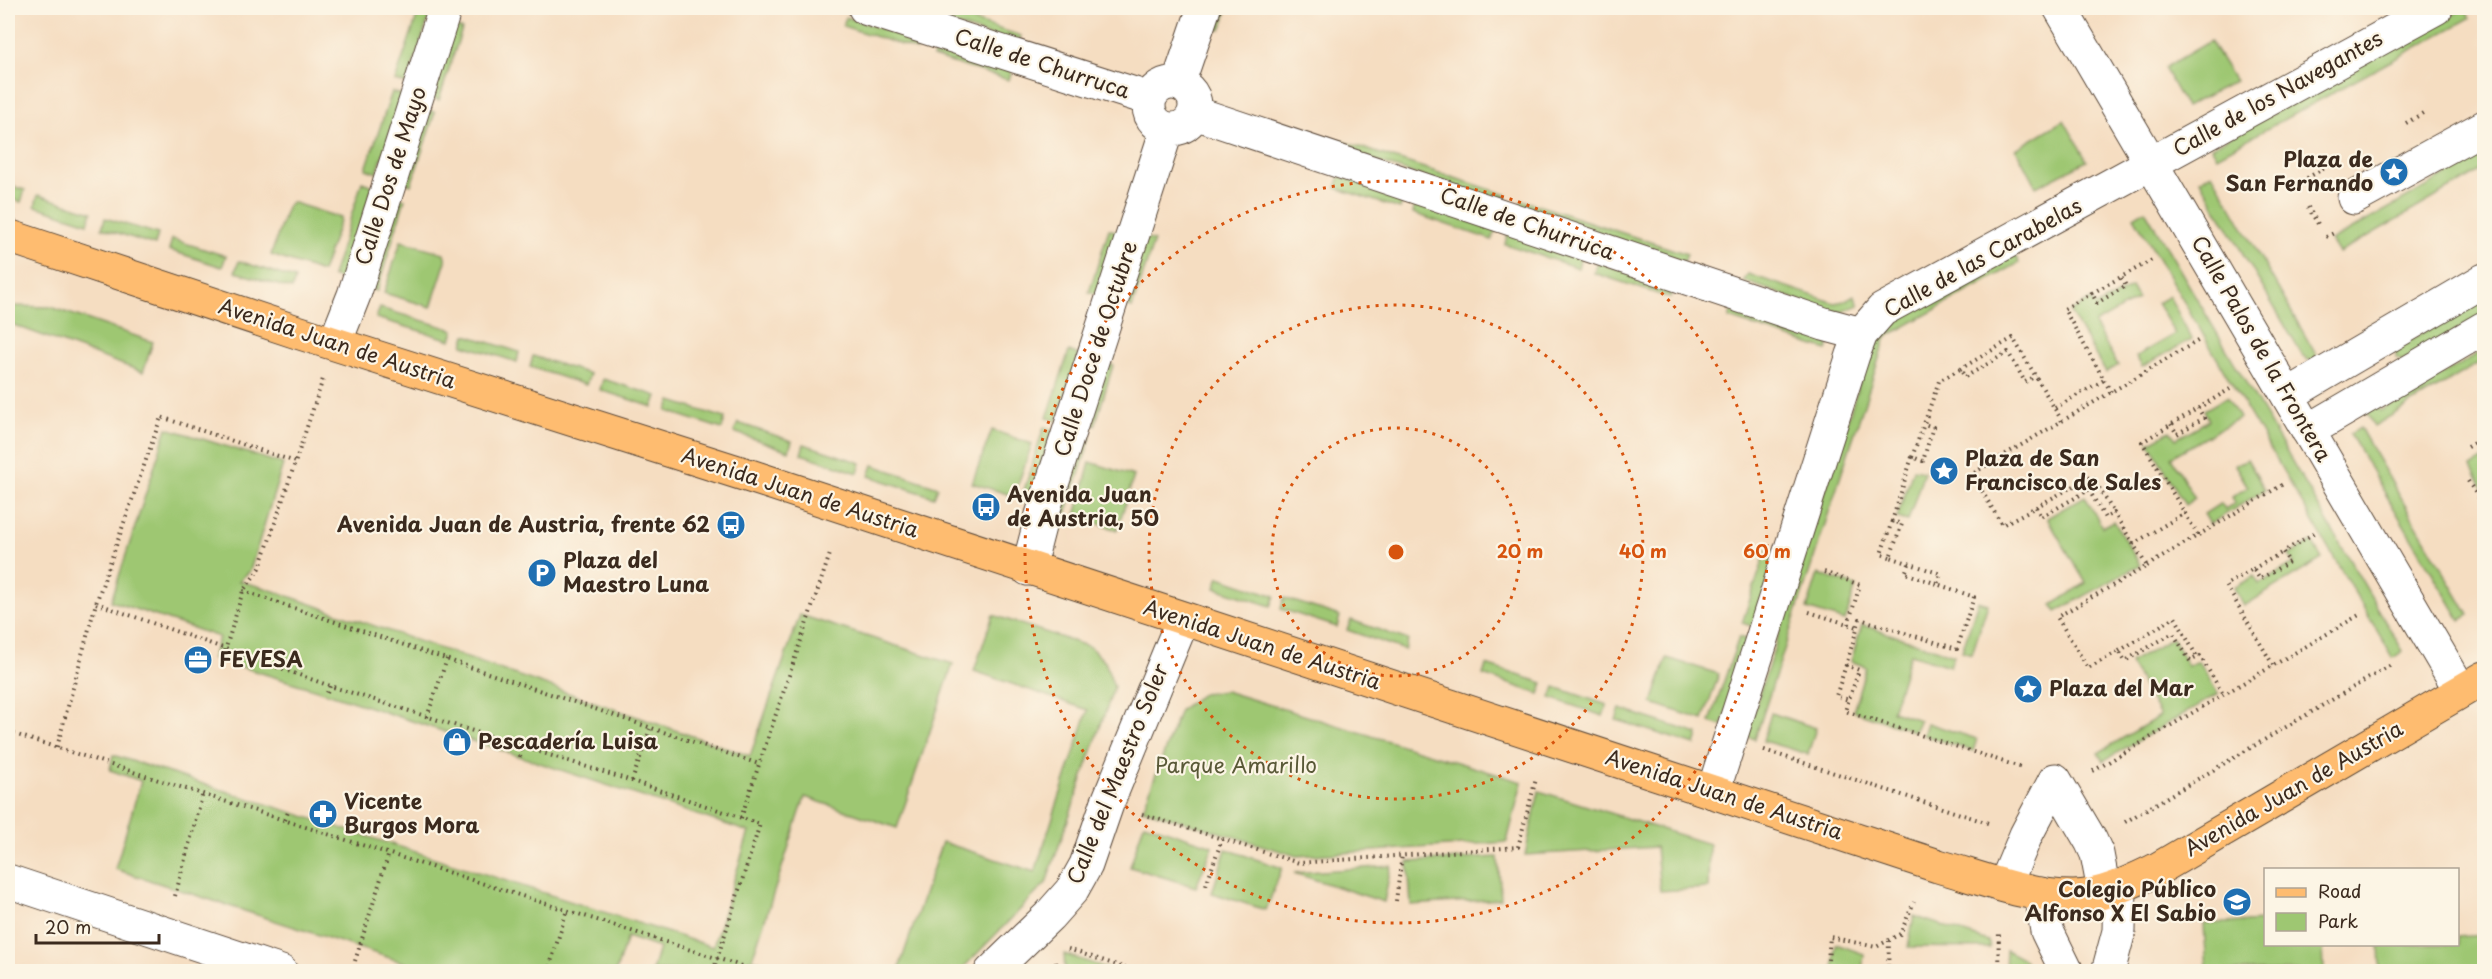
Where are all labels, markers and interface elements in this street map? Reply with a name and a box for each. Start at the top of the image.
street label: Calle de Churruca [951,19,1134,106]
street label: Calle de los Navegantes [2166,21,2388,163]
street label: Calle Dos de Mayo [345,82,433,269]
place label: Plaza de San Fernando [2225,142,2373,198]
place icon: Plaza de San Fernando [2378,156,2410,188]
street label: Calle de Churruca [1436,177,1619,267]
street label: Calle de las Carabelas [1877,188,2087,324]
street label: Calle Palos de la Frontera [2185,229,2341,467]
street label: Calle Doce de Octubre [1044,236,1144,460]
street label: Avenida Juan de Austria [215,289,461,396]
street label: Avenida Juan de Austria [678,438,924,545]
place label: Plaza de San Francisco de Sales [1965,441,2161,497]
place icon: Plaza de San Francisco de Sales [1928,455,1960,487]
place label: Avenida Juan de Austria, 50 [1006,477,1159,533]
bus stop icon: Avenida Juan de Austria, 50 [970,491,1002,523]
place label: Avenida Juan de Austria, frente 62 [336,507,710,539]
bus stop icon: Avenida Juan de Austria, frente 62 [715,509,747,541]
text: 20 m [1497,537,1543,564]
text: 40 m [1619,537,1667,564]
text: 60 m [1743,537,1791,564]
centre of rings [1386,542,1406,562]
place label: Plaza del Maestro Luna [563,543,709,599]
parking icon: Plaza del Maestro Luna [526,557,558,589]
street label: Avenida Juan de Austria [1140,590,1386,697]
place label: FEVESA [219,642,303,674]
office icon: FEVESA [182,644,214,676]
street label: Calle del Maestro Soler [1057,658,1175,888]
place label: Plaza del Mar [2049,671,2194,703]
place icon: Plaza del Mar [2012,673,2044,705]
street label: Avenida Juan de Austria [2178,711,2409,863]
place label: Pescadería Luisa [478,724,658,756]
shop icon: Pescadería Luisa [441,726,473,758]
street label: Avenida Juan de Austria [1602,740,1848,847]
park label: Parque Amarillo [1155,748,1317,780]
place label: Vicente Burgos Mora [344,784,480,840]
pharmacy icon: Vicente Burgos Mora [307,798,339,830]
legend [2264,868,2459,946]
place label: Colegio Público Alfonso X El Sabio [2025,872,2216,928]
text: Road [2318,877,2362,904]
school or university icon: Colegio Público Alfonso X El Sabio [2221,886,2253,918]
scale bar [36,907,159,945]
text: Park [2318,907,2358,934]
text: 20 m [45,913,91,940]

